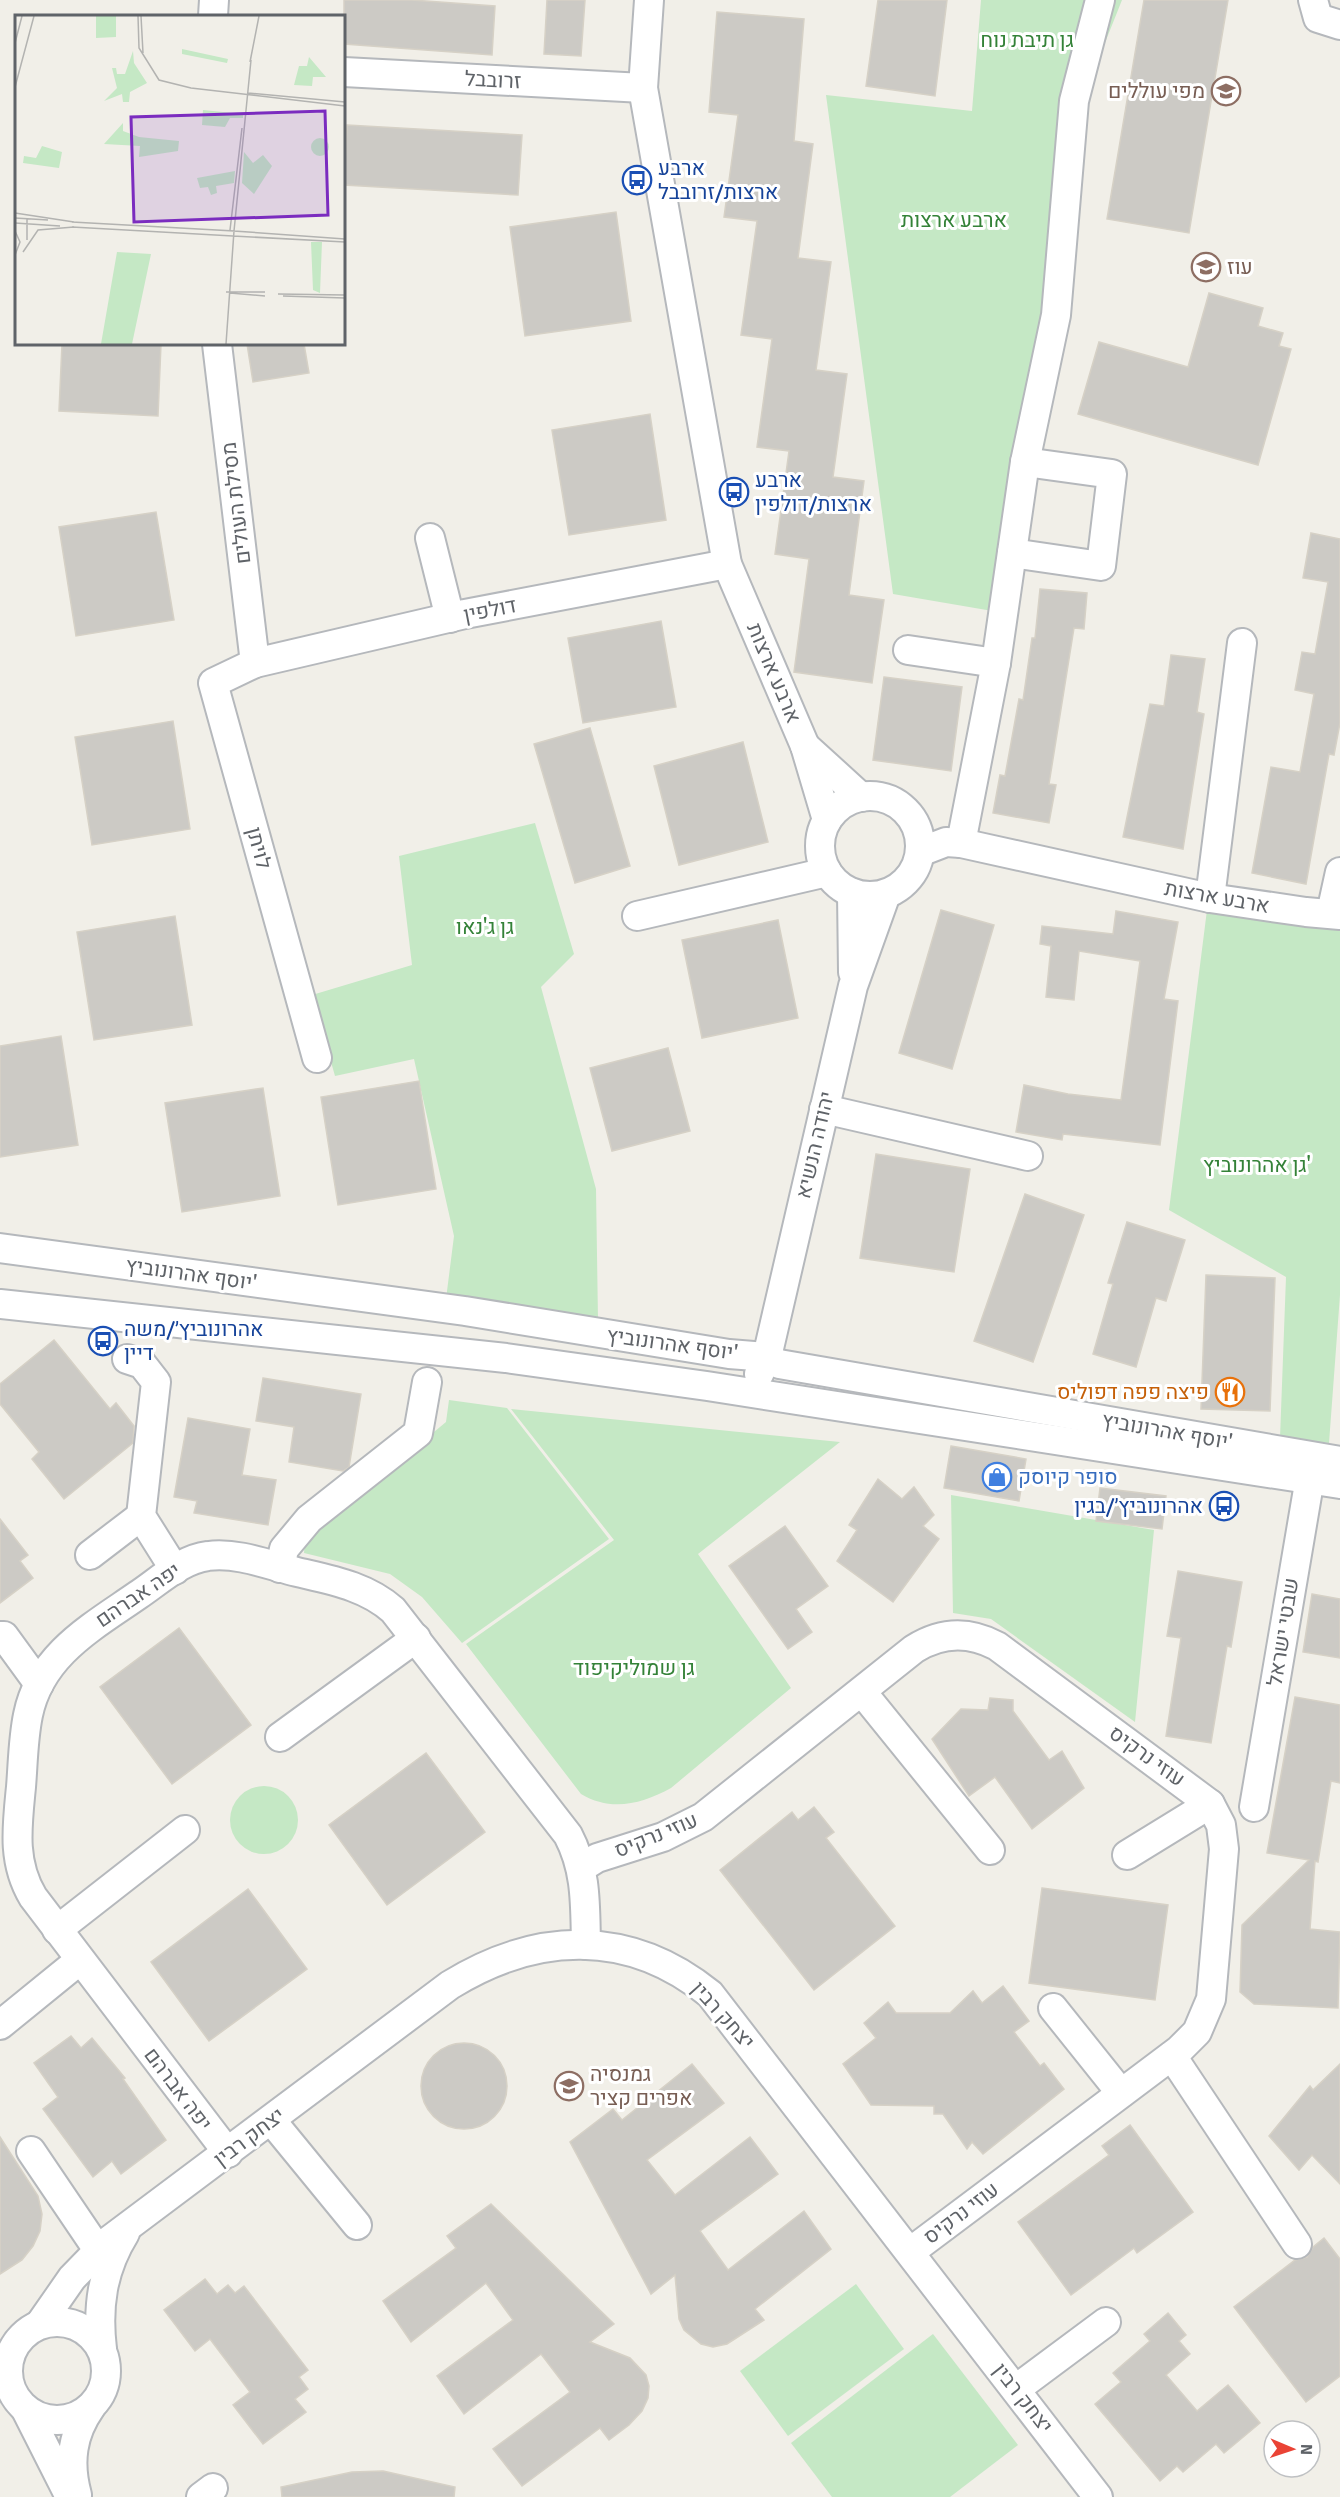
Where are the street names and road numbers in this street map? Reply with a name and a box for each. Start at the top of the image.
street label: זרובבל [464,66,522,94]
street label: מסילת העולים [216,441,256,565]
street label: דולפין [461,592,519,628]
street label: ארבע ארצות [741,619,807,727]
street label: לויתן [241,824,277,872]
street label: ארבע ארצות [1162,875,1272,919]
street label: יהודה הנשיא [790,1089,840,1201]
street label: יוסף אהרונוביץ' [124,1252,258,1296]
street label: יוסף אהרונוביץ' [605,1322,739,1366]
street label: יוסף אהרונוביץ' [1100,1407,1234,1455]
street label: יפה אברהם [91,1557,185,1633]
street label: שבטי ישראל [1262,1576,1304,1688]
street label: עוזי נרקיס [1104,1720,1190,1792]
street label: עוזי נרקיס [611,1807,701,1863]
street label: יצחק רבין [686,1976,760,2054]
street label: יפה אברהם [138,2042,218,2136]
street label: יצחק רבין [208,2102,290,2172]
street label: עוזי נרקיס [918,2176,1004,2250]
street label: יצחק רבין [988,2358,1058,2438]

